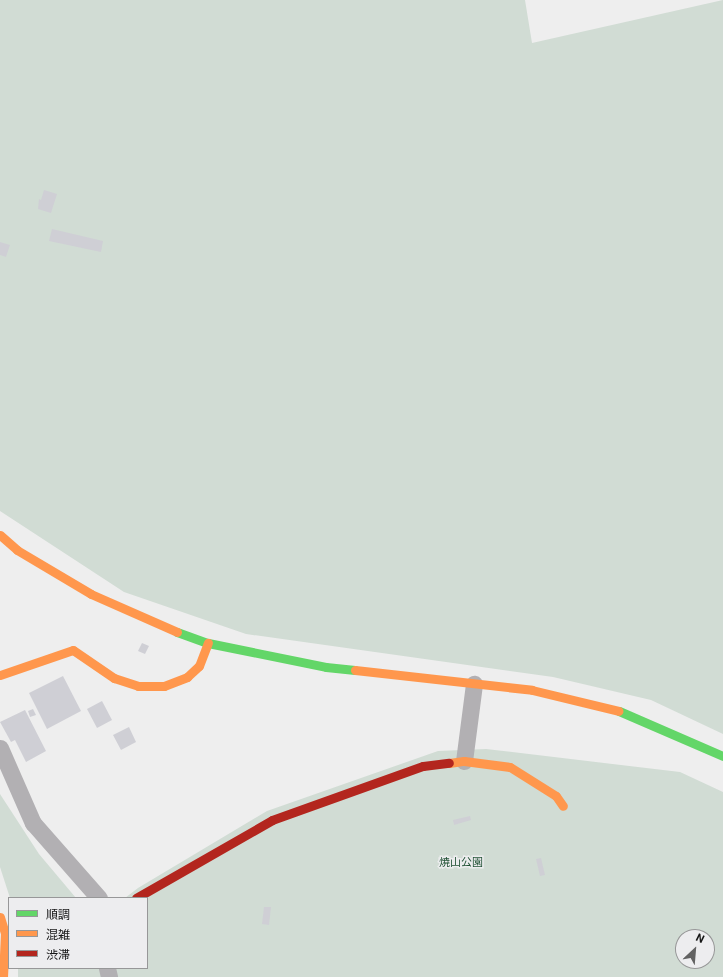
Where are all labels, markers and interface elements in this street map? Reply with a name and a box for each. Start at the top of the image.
park label: 焼山公園 [439,856,483,870]
legend [8,897,148,969]
text: 順調 [46,908,70,922]
text: 混雑 [46,928,70,942]
north arrow [675,929,715,969]
text: N [694,931,706,946]
text: 渋滞 [46,948,70,962]

